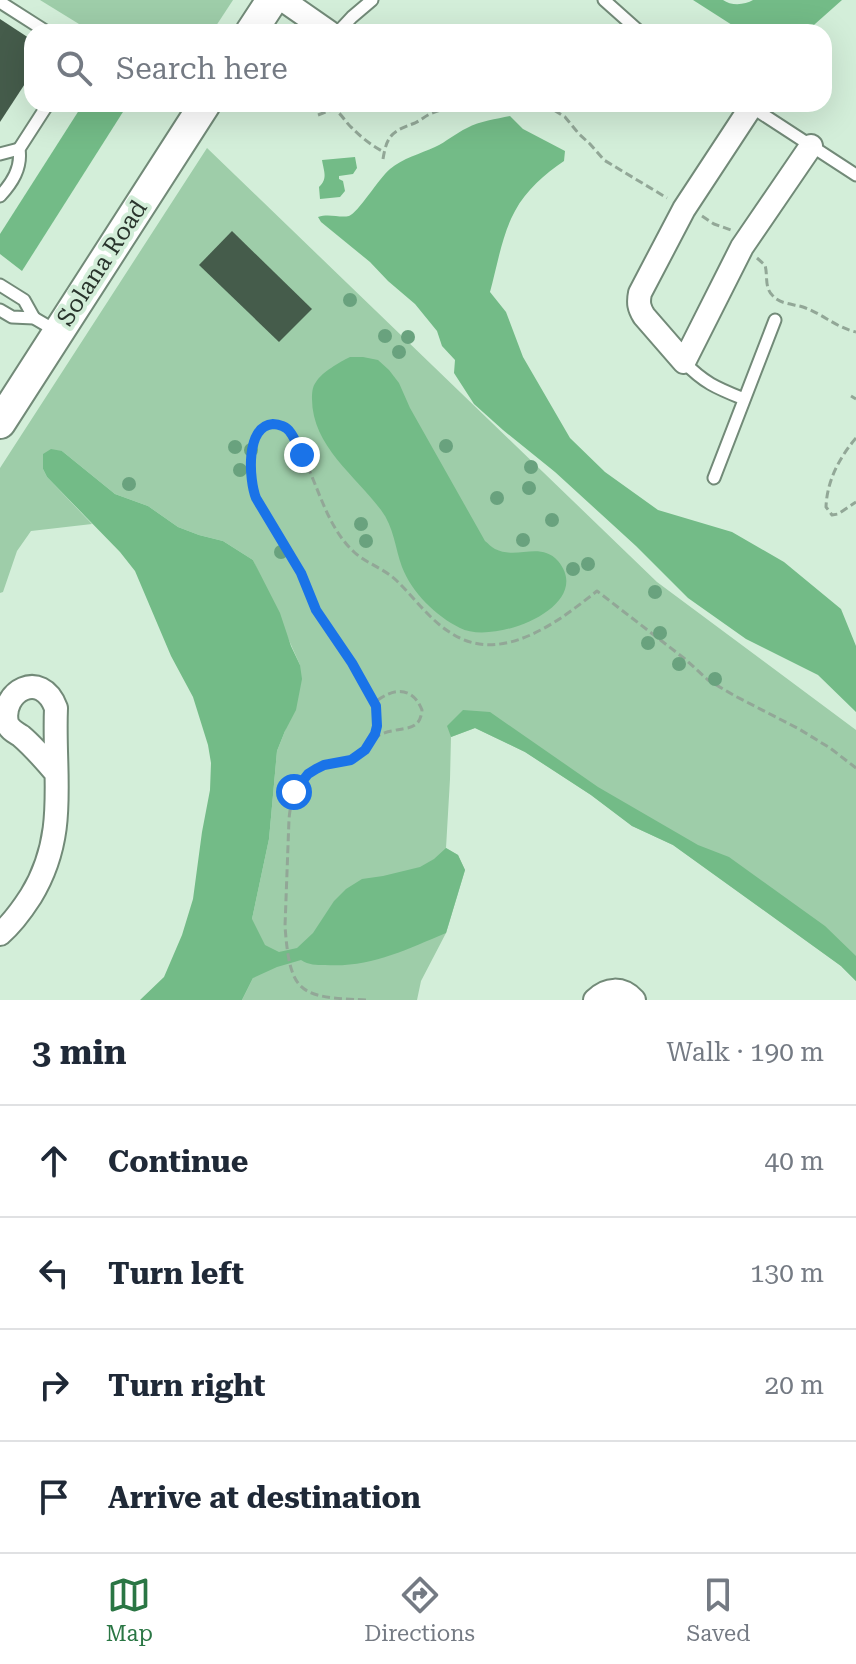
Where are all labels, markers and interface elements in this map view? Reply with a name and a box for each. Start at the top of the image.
search box [24,24,832,112]
icon: search [52,46,96,90]
text: Search here [116,51,288,86]
street label: Solana Road [51,195,153,331]
route end [284,437,320,473]
route start [276,774,312,810]
text: 3 min [32,1032,127,1072]
text: Walk · 190 m [666,1037,824,1067]
icon: ahead [32,1139,76,1183]
text: Continue [108,1144,248,1179]
text: 40 m [765,1146,824,1176]
icon: left [32,1251,76,1295]
text: Turn left [108,1256,244,1291]
text: 130 m [750,1258,824,1288]
icon: right [32,1363,76,1407]
text: Turn right [108,1368,265,1403]
text: 20 m [765,1370,824,1400]
icon: arrive [32,1475,76,1519]
text: Arrive at destination [108,1480,421,1515]
tab: Map [106,1573,153,1646]
tab: Directions [364,1573,475,1646]
tab: Saved [686,1573,750,1646]

